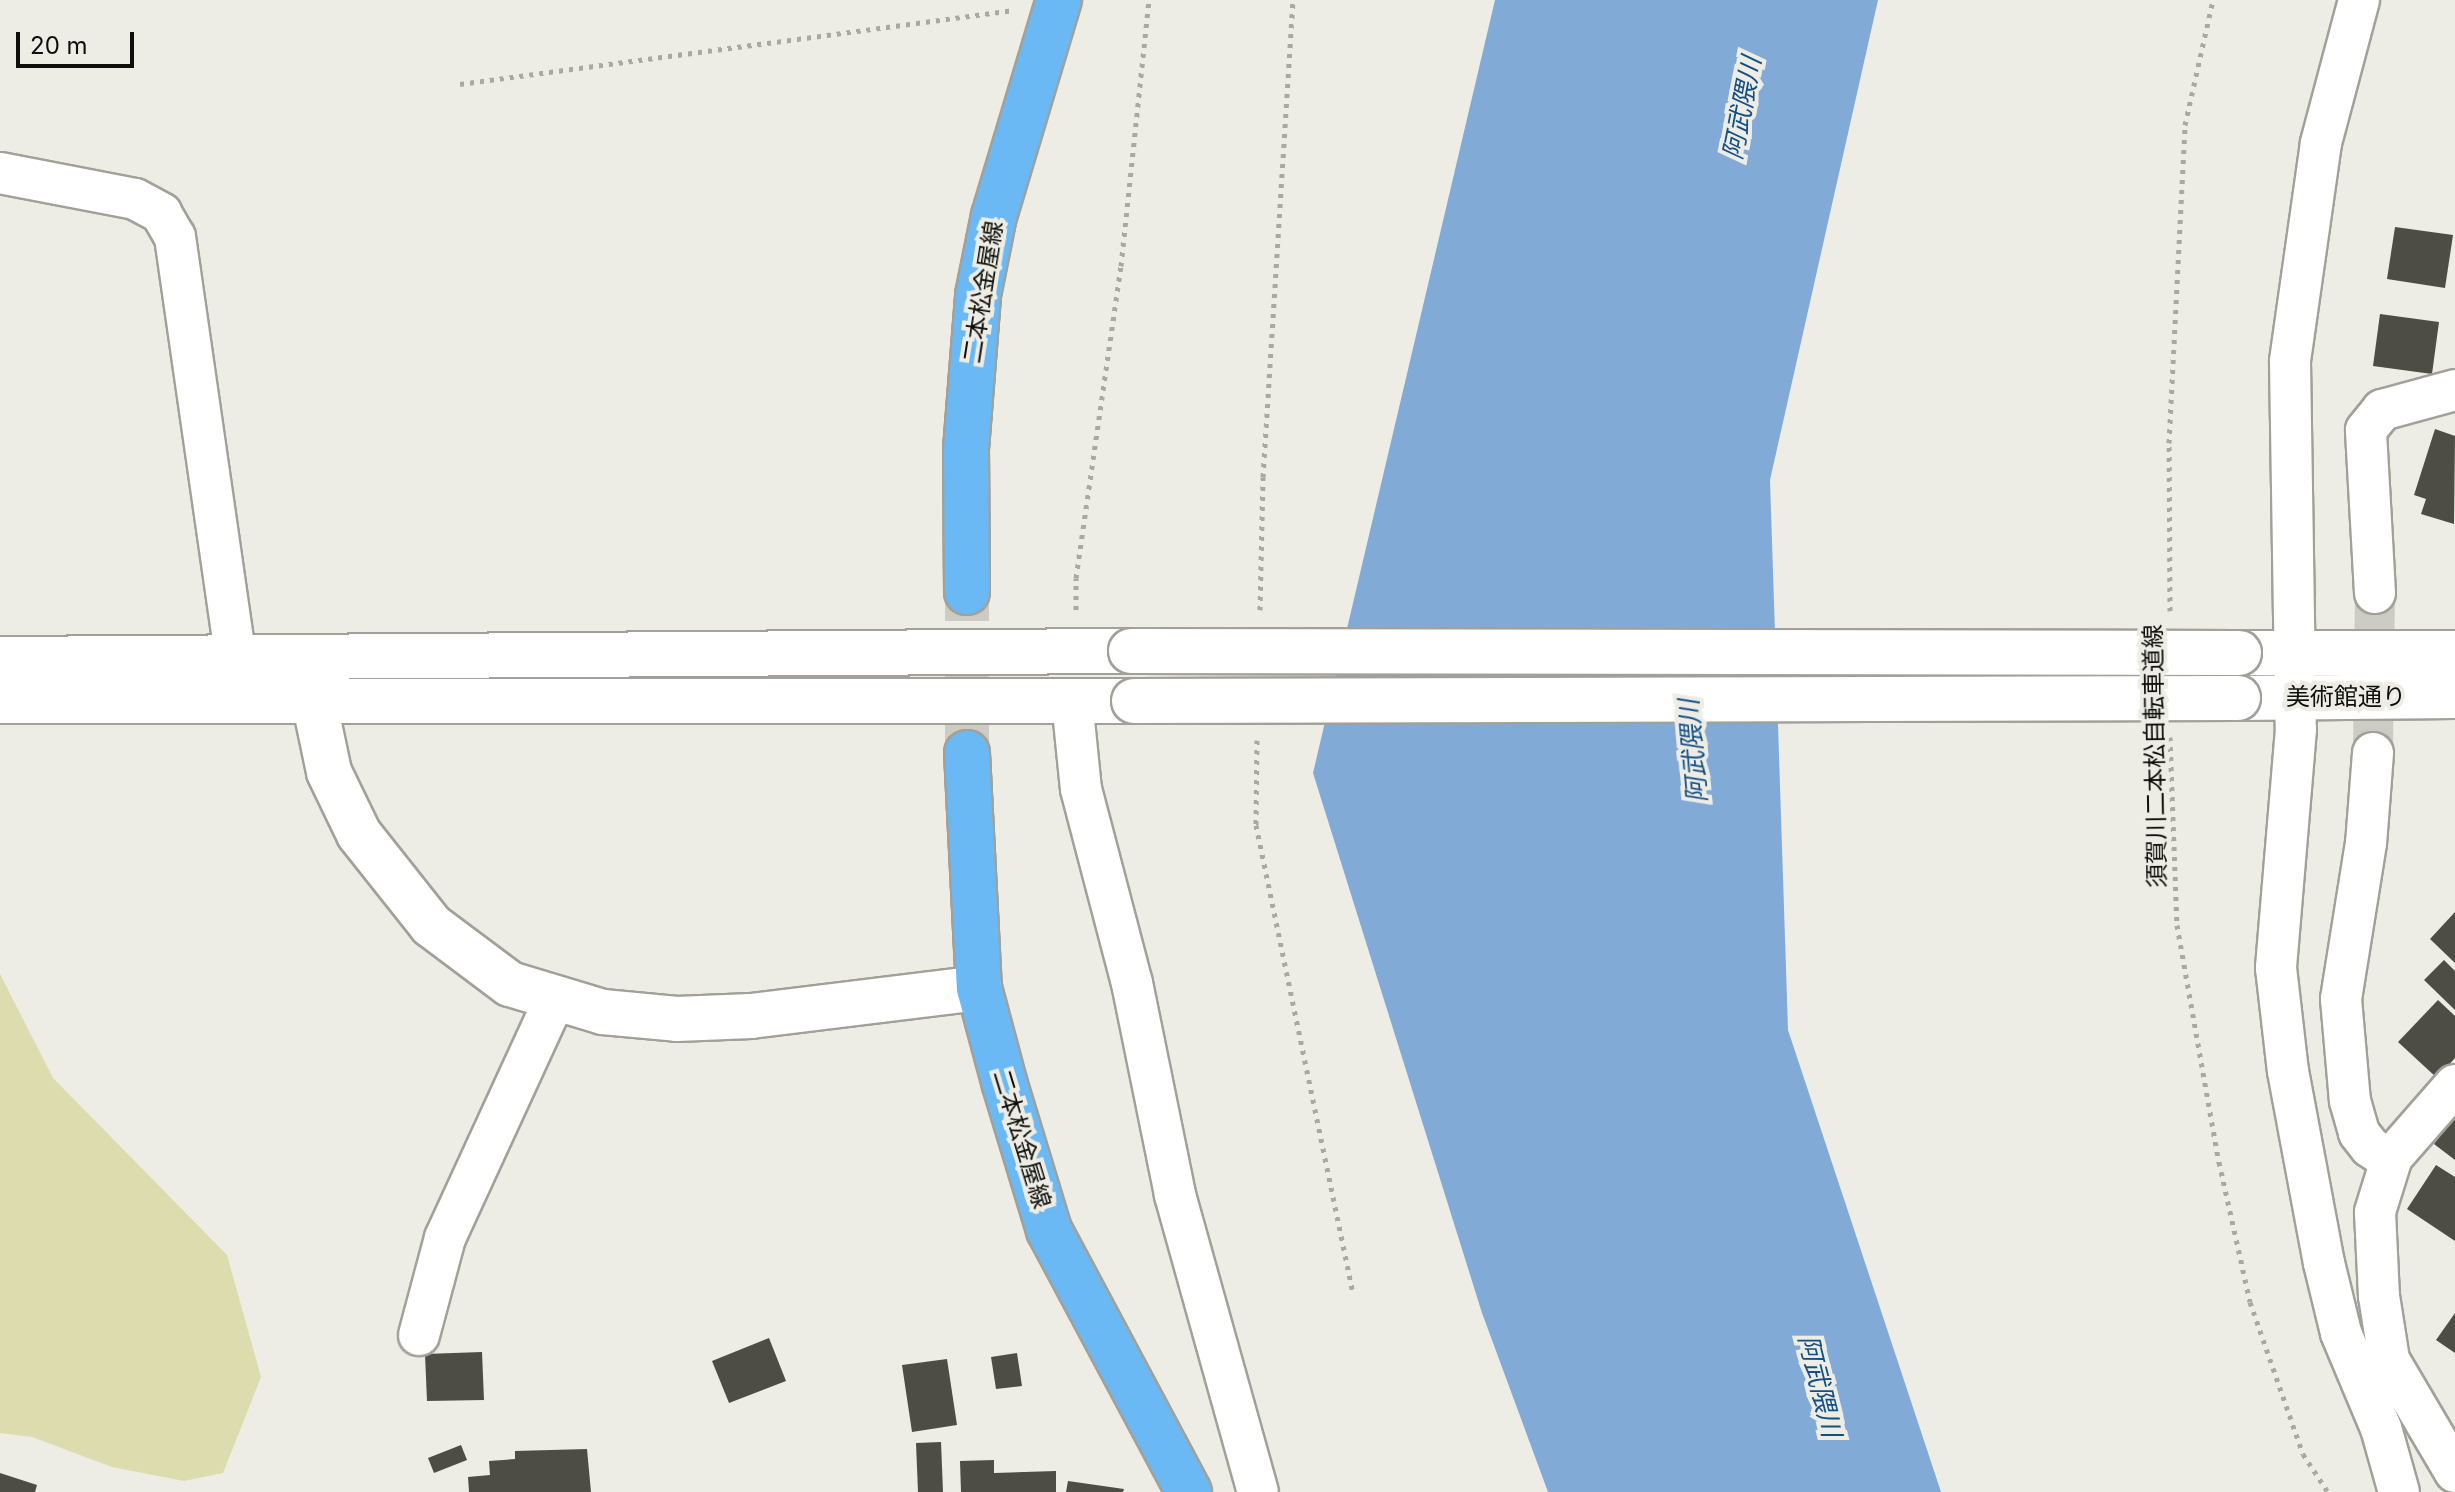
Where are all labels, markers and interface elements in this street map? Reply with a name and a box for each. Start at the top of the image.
scale bar [20,16,138,66]
text: 20 m [30,31,88,60]
water label: 阿武隈川 [1717,54,1767,162]
street label: 二本松金屋線 [958,219,1008,365]
street label: 須賀川二本松自転車道線 [2138,624,2172,888]
street label: 美術館通り [2286,683,2406,711]
water label: 阿武隈川 [1673,698,1713,804]
street label: 二本松金屋線 [987,1066,1057,1212]
water label: 阿武隈川 [1792,1332,1848,1440]

